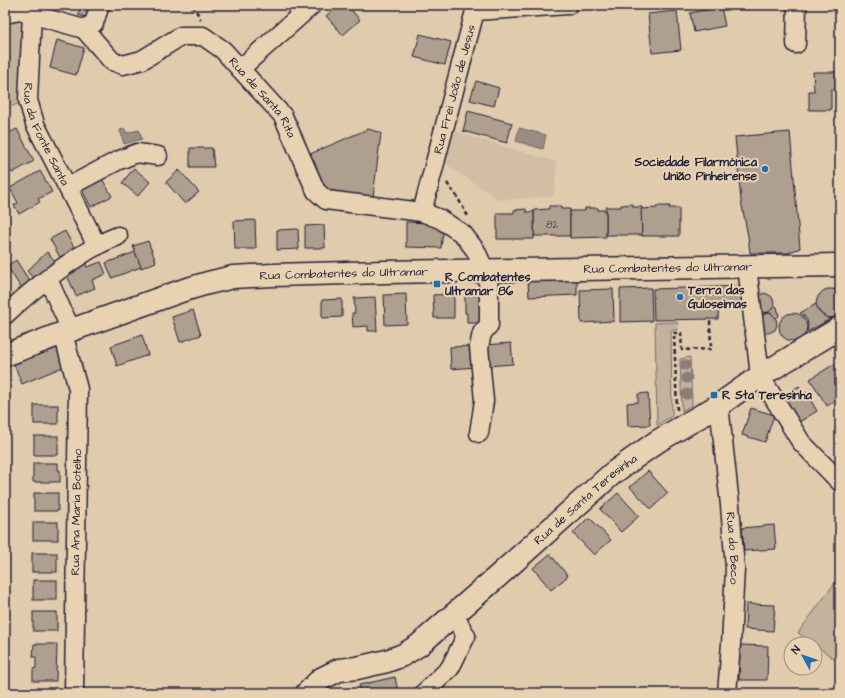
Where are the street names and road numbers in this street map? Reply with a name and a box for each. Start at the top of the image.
street label: Rua Frei João de Jesus [430,23,480,156]
street label: Rua de Santa Rita [225,54,300,141]
street label: Rua da Fonte Santa [19,82,73,189]
street label: Rua Combatentes do Ultramar [583,258,753,278]
street label: Rua Combatentes do Ultramar [259,263,429,285]
street label: Rua Ana Maria Botelho [67,448,86,576]
street label: Rua de Santa Teresinha [530,450,641,549]
street label: Rua do Beco [722,511,743,585]

